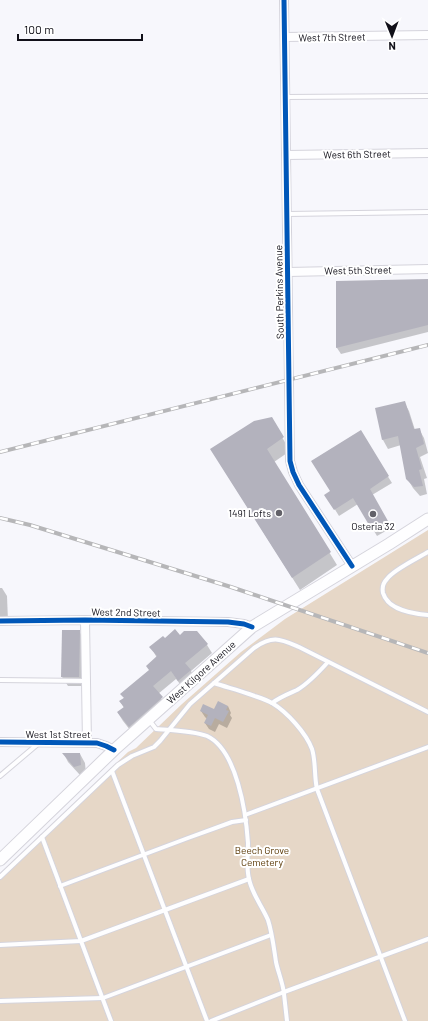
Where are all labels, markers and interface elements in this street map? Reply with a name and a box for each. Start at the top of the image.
scale bar [18,16,142,42]
north arrow [372,16,412,56]
text: 100 m [24,22,54,36]
street label: West 7th Street [298,30,366,44]
text: N [388,40,396,53]
street label: West 6th Street [323,147,391,161]
street label: South Perkins Avenue [272,245,286,339]
street label: West 5th Street [324,263,392,277]
place label: 1491 Lofts [228,507,271,519]
marker: 1491 Lofts [274,508,284,518]
marker: Osteria 32 [368,509,378,519]
place label: Osteria 32 [351,520,395,532]
street label: West 2nd Street [91,605,161,619]
street label: West Kilgore Avenue [164,638,238,706]
street label: West 1st Street [25,728,91,740]
park label: Beech Grove Cemetery [235,844,289,868]

